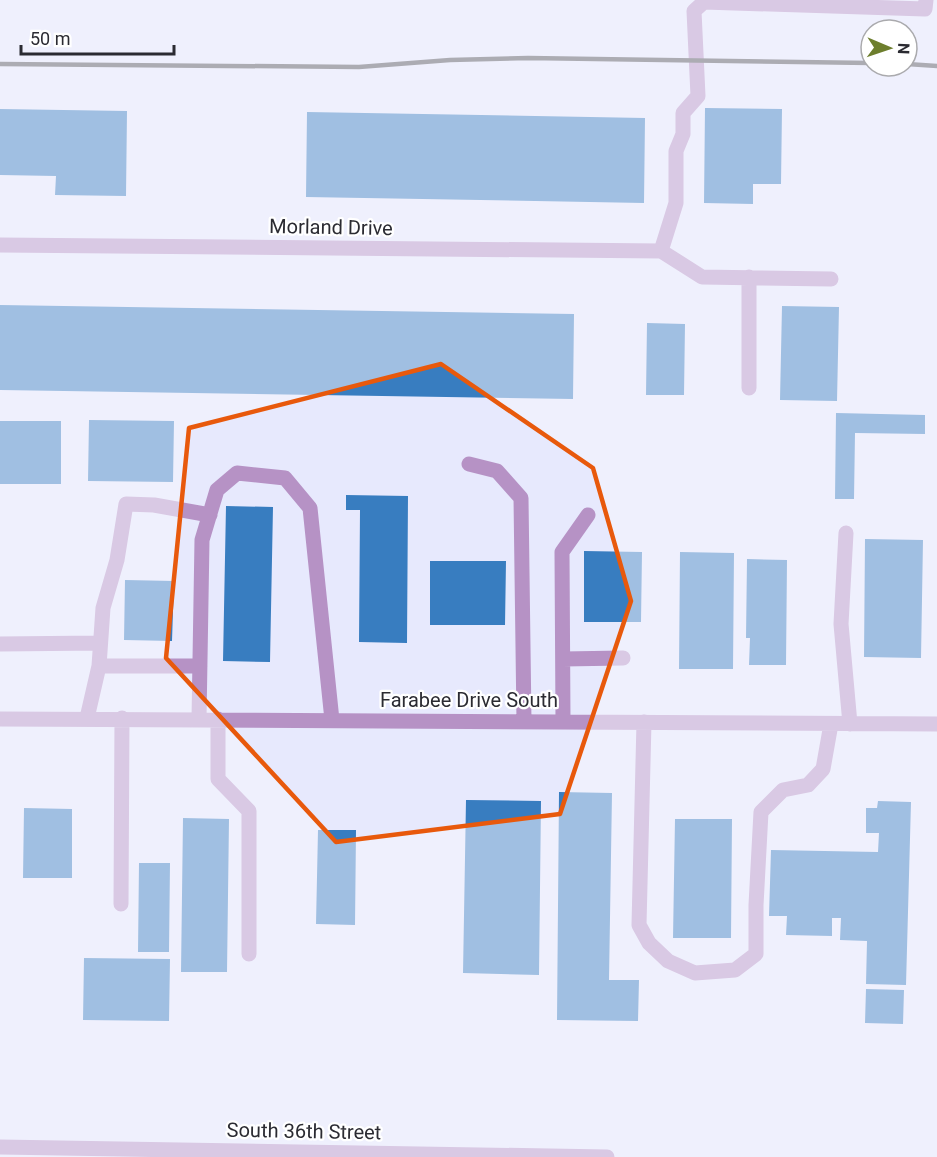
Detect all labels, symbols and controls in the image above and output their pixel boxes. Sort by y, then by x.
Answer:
scale bar [21,18,174,56]
north arrow [859,18,919,78]
text: 50 m [30,28,70,49]
text: N [894,43,913,54]
street label: Morland Drive [269,214,393,240]
street label: Farabee Drive South [380,688,558,712]
street label: South 36th Street [227,1118,381,1144]

